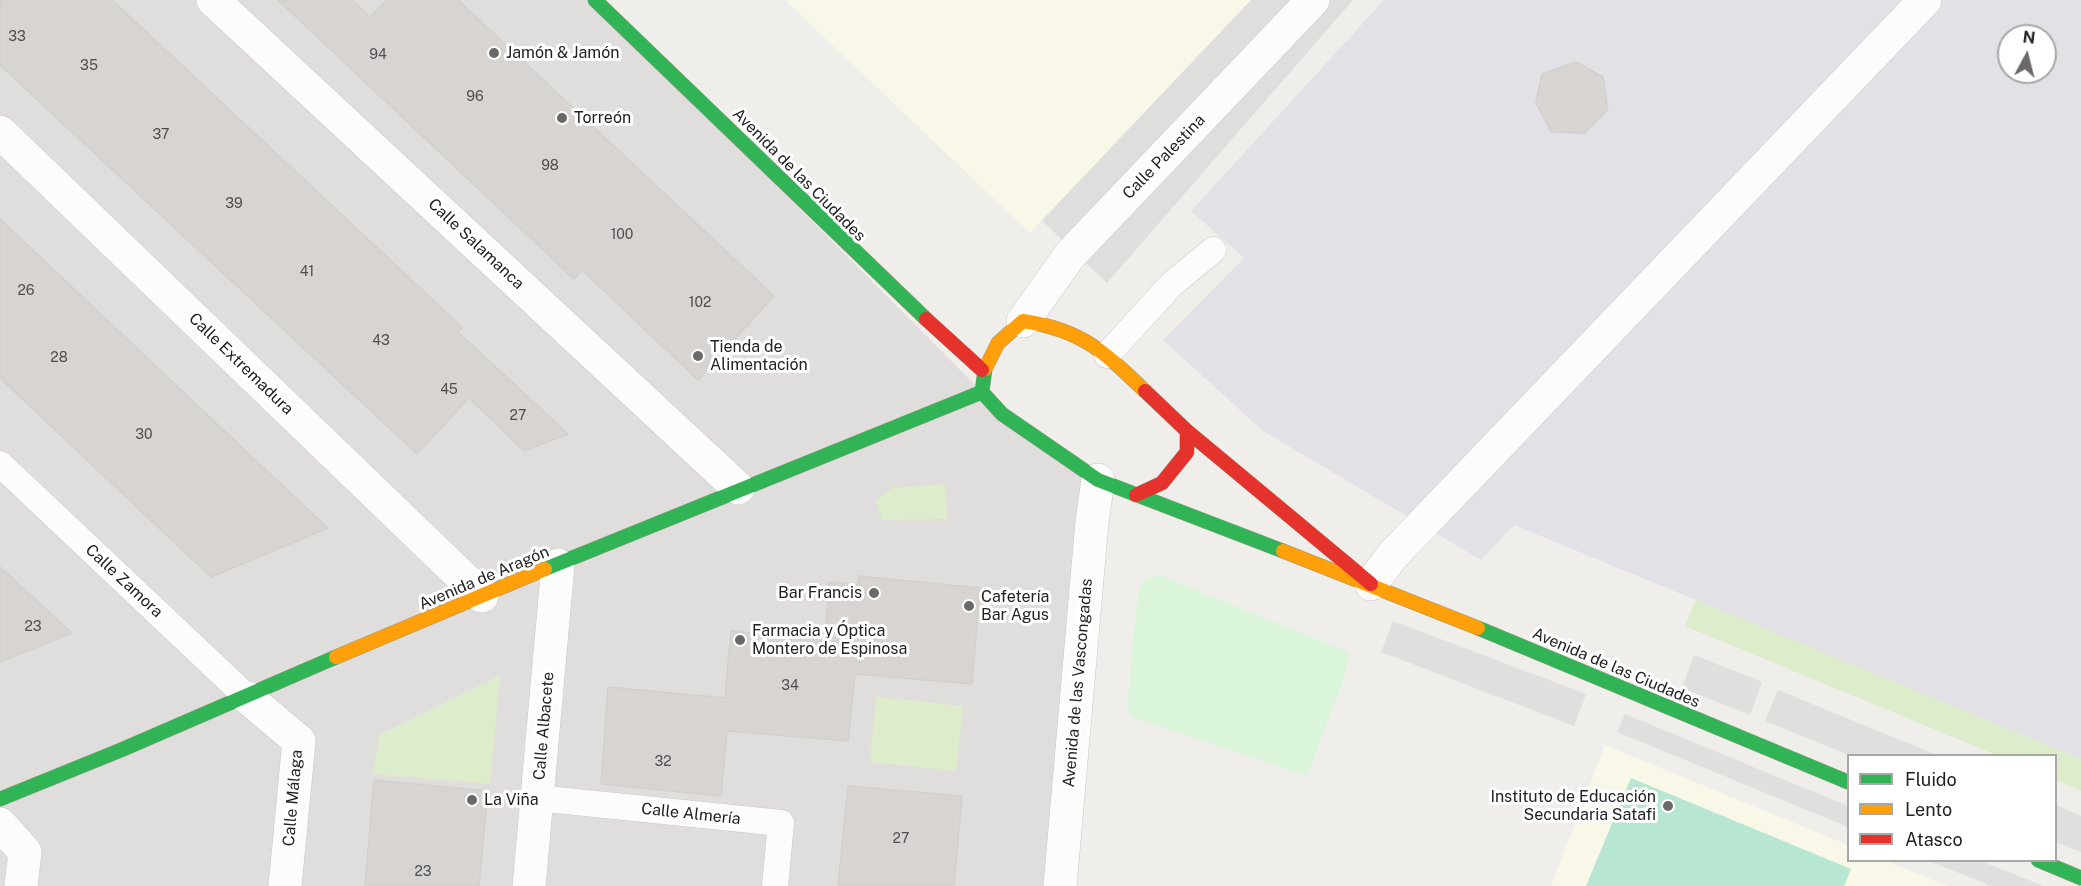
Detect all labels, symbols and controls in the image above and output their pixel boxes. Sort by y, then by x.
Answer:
north arrow [1997,24,2057,84]
text: N [2022,27,2036,48]
house number: 33 [8,29,26,45]
place label: Jamón & Jamón [506,43,619,63]
marker: Jamón & Jamón [487,46,501,60]
house number: 94 [369,47,387,63]
house number: 35 [80,58,98,74]
house number: 96 [466,89,484,105]
street label: Avenida de las Ciudades [729,105,869,245]
place label: Torreón [574,108,631,128]
marker: Torreón [555,111,569,125]
street label: Calle Palestina [1119,111,1209,203]
house number: 37 [153,127,169,143]
house number: 98 [541,158,559,174]
street label: Calle Salamanca [424,195,528,293]
house number: 39 [225,196,243,212]
house number: 100 [611,227,633,243]
house number: 41 [300,264,314,280]
house number: 26 [17,283,35,299]
house number: 102 [689,295,711,311]
street label: Calle Extremadura [185,309,297,419]
house number: 43 [372,333,390,349]
place label: Tienda de Alimentación [710,337,808,375]
marker: Tienda de Alimentación [691,349,705,363]
house number: 28 [50,350,68,366]
house number: 45 [440,382,458,398]
house number: 27 [510,408,526,424]
house number: 30 [135,427,153,443]
street label: Calle Zamora [81,540,167,622]
street label: Avenida de Aragón [416,542,552,614]
street label: Avenida de las Vascongadas [1059,578,1097,788]
place label: Bar Francis [778,583,862,603]
marker: Bar Francis [867,586,881,600]
place label: Cafetería Bar Agus [981,587,1049,625]
marker: Cafetería Bar Agus [962,599,976,613]
house number: 23 [24,619,42,635]
place label: Farmacia y Óptica Montero de Espinosa [752,621,907,659]
street label: Avenida de las Ciudades [1529,624,1703,712]
marker: Farmacia y Óptica Montero de Espinosa [733,633,747,647]
street label: Calle Albacete [530,671,558,781]
house number: 34 [781,678,799,694]
street label: Calle Málaga [279,749,307,847]
house number: 32 [654,754,672,770]
legend [1847,754,2057,862]
text: Fluido [1905,769,1957,790]
place label: Instituto de Educación Secundaria Satafi [1490,787,1656,825]
place label: La Viña [484,790,539,810]
marker: La Viña [465,793,479,807]
street label: Calle Almería [640,799,742,829]
marker: Instituto de Educación Secundaria Satafi [1661,799,1675,813]
text: Lento [1905,799,1952,820]
text: Atasco [1905,829,1963,850]
house number: 27 [893,831,909,847]
house number: 23 [414,864,432,880]

